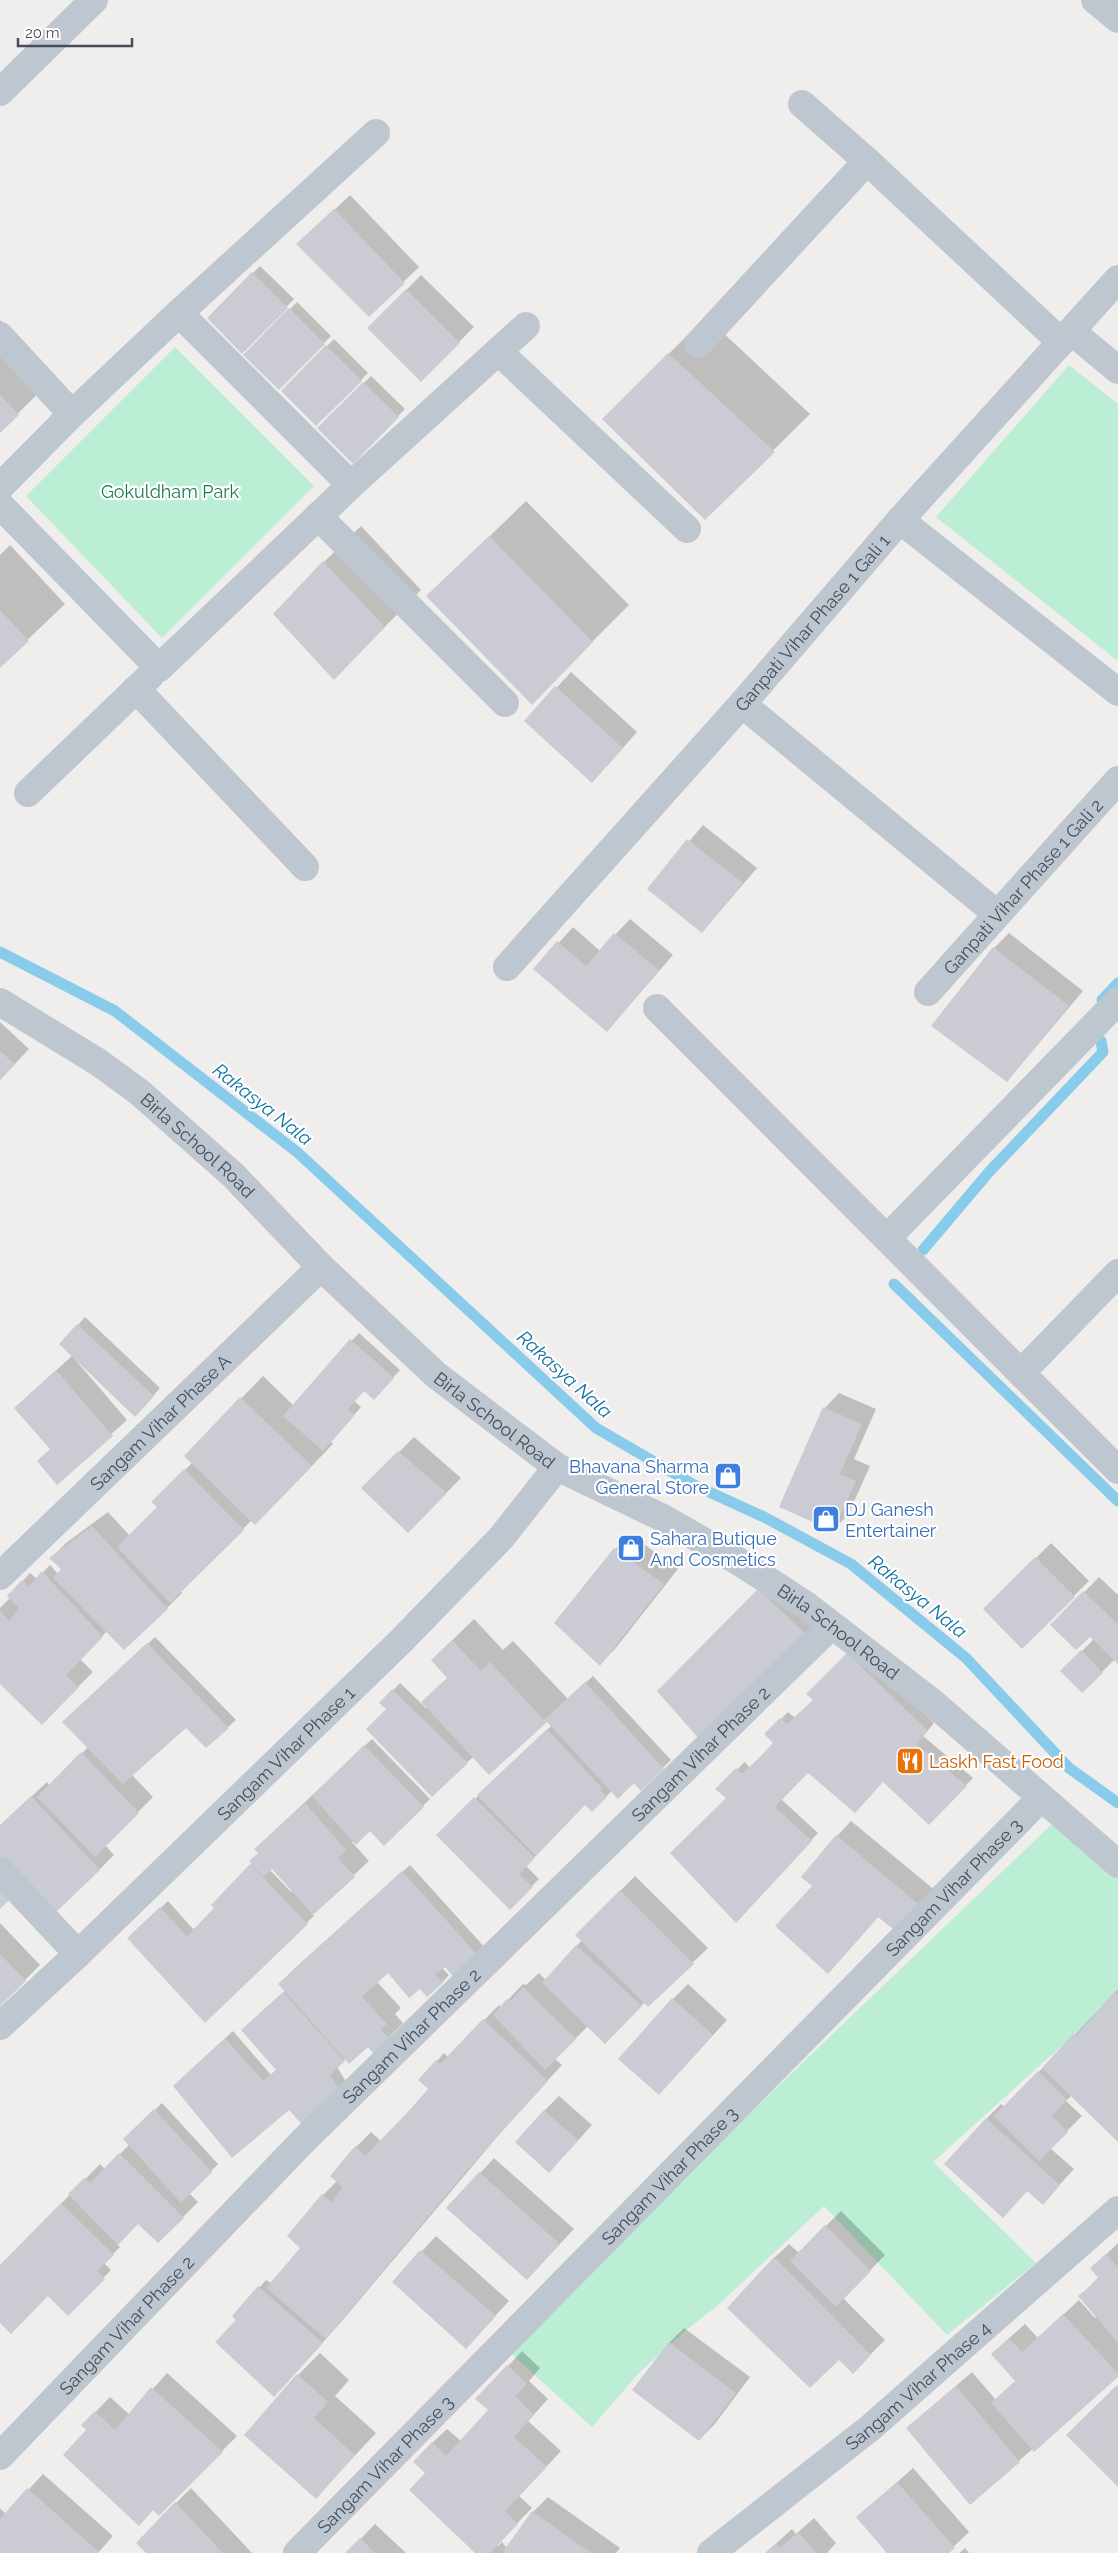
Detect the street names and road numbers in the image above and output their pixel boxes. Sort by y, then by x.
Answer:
street label: Ganpati Vihar Phase 1 Gali 1 [730,530,894,715]
street label: Ganpati Vihar Phase 1 Gali 2 [939,794,1107,978]
street label: Birla School Road [137,1088,259,1202]
street label: Sangam Vihar Phase A [85,1350,234,1494]
street label: Birla School Road [430,1367,559,1472]
street label: Birla School Road [774,1579,904,1683]
street label: Sangam Vihar Phase 1 [212,1682,359,1824]
street label: Sangam Vihar Phase 2 [627,1682,774,1825]
street label: Sangam Vihar Phase 3 [881,1814,1026,1960]
street label: Sangam Vihar Phase 2 [338,1964,484,2108]
street label: Sangam Vihar Phase 3 [597,2102,741,2249]
street label: Sangam Vihar Phase 2 [55,2251,198,2399]
street label: Sangam Vihar Phase 4 [841,2317,994,2454]
street label: Sangam Vihar Phase 3 [312,2391,457,2537]

